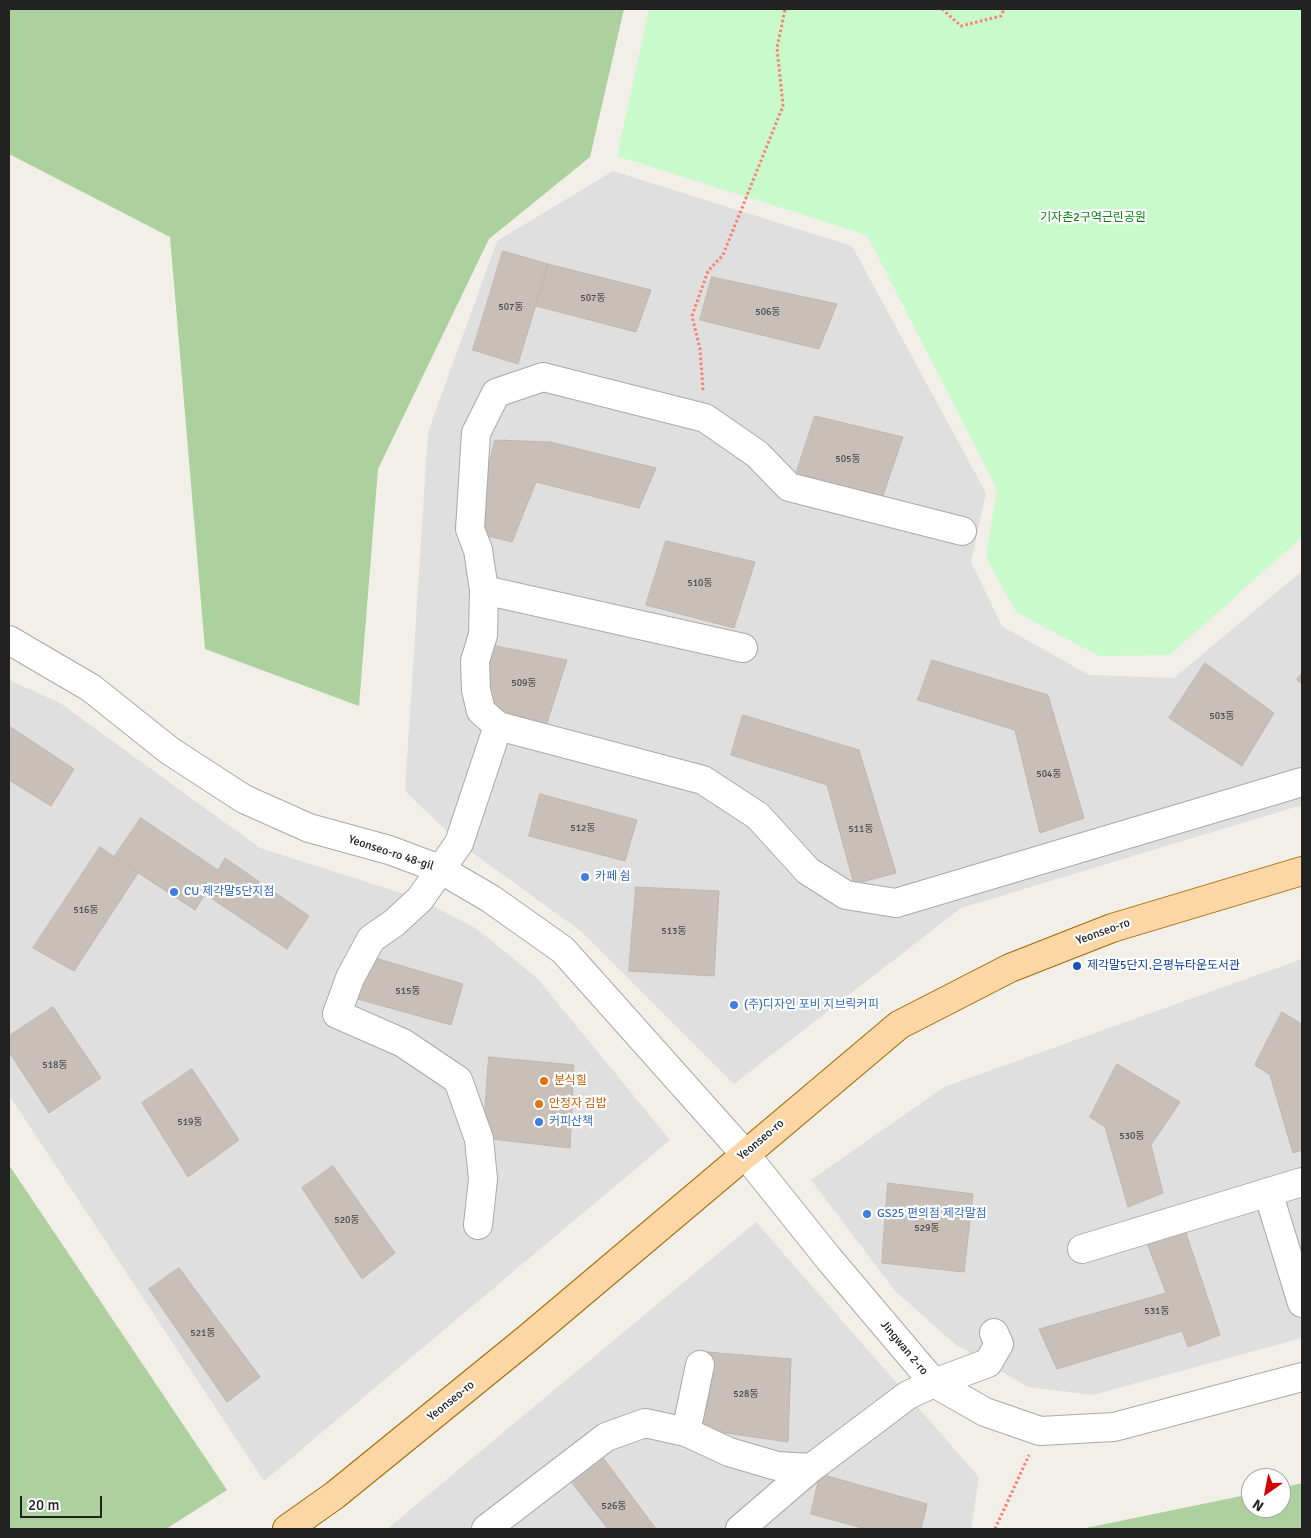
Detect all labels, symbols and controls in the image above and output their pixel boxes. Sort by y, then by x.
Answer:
park label: 기자촌2구역근린공원 [1040,211,1146,225]
house number: 507동 [580,292,606,304]
house number: 507동 [498,301,524,313]
house number: 506동 [755,306,781,318]
house number: 505동 [835,453,861,465]
house number: 510동 [687,577,713,589]
house number: 509동 [511,677,537,689]
house number: 503동 [1209,710,1235,722]
house number: 504동 [1036,768,1062,780]
house number: 512동 [570,822,596,834]
house number: 511동 [848,823,874,835]
street label: Yeonseo-ro 48-gil [346,832,436,874]
place label: 카페 쉼 [595,870,631,884]
marker: 카페 쉼 [579,871,591,883]
place label: CU 제각말5단지점 [184,885,275,899]
marker: CU 제각말5단지점 [168,886,180,898]
house number: 516동 [73,904,99,916]
street label: Yeonseo-ro [1074,916,1132,948]
house number: 513동 [661,925,687,937]
place label: 제각말5단지.은평뉴타운도서관 [1087,959,1240,973]
marker: 제각말5단지.은평뉴타운도서관 [1071,960,1083,972]
house number: 515동 [395,985,421,997]
place label: (주)디자인 포비 지브릭커피 [744,998,879,1012]
marker: (주)디자인 포비 지브릭커피 [728,999,740,1011]
house number: 518동 [42,1059,68,1071]
place label: 분식힐 [554,1074,587,1088]
marker: 분식힐 [538,1075,550,1087]
place label: 안정자 김밥 [549,1097,607,1111]
marker: 안정자 김밥 [533,1098,545,1110]
place label: 커피산책 [549,1115,593,1129]
house number: 519동 [177,1116,203,1128]
marker: 커피산책 [533,1116,545,1128]
street label: Yeonseo-ro [735,1116,787,1164]
house number: 530동 [1119,1130,1145,1142]
place label: GS25 편의점 제각말점 [877,1207,987,1221]
marker: GS25 편의점 제각말점 [861,1208,873,1220]
house number: 520동 [334,1214,360,1226]
house number: 529동 [914,1222,940,1234]
house number: 531동 [1144,1305,1170,1317]
street label: Jingwan 2-ro [877,1318,931,1378]
house number: 521동 [190,1327,216,1339]
street label: Yeonseo-ro [425,1378,477,1424]
house number: 528동 [733,1388,759,1400]
north arrow [1241,1468,1291,1518]
scale bar [22,1486,105,1518]
text: N [1249,1495,1267,1515]
text: 20 m [28,1496,59,1514]
house number: 526동 [601,1500,627,1512]

